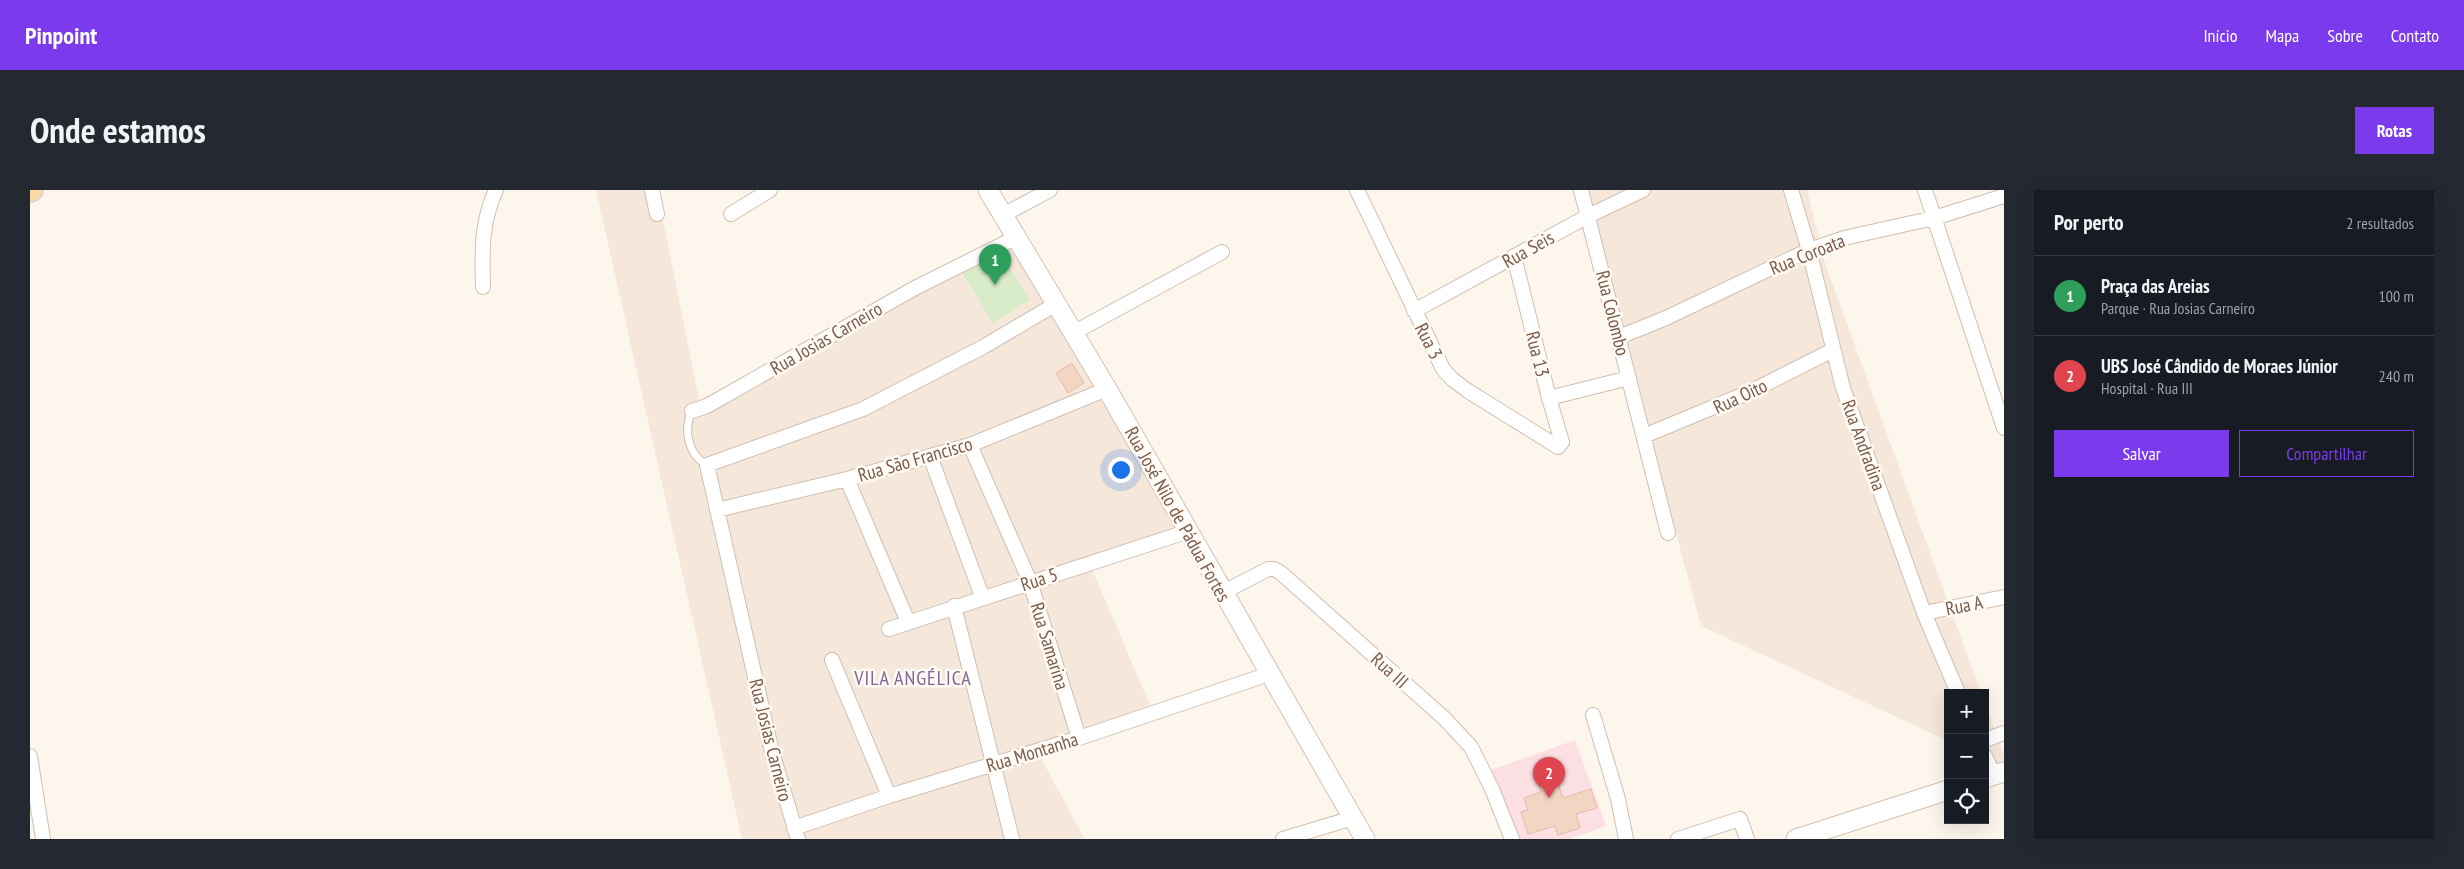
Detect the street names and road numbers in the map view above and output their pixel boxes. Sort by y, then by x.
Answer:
street label: Rua Seis [1498,225,1558,273]
street label: Rua Coroata [1766,228,1848,280]
street label: Rua Colombo [1591,268,1635,358]
street label: Rua Josias Carneiro [766,296,886,380]
street label: Rua 3 [1410,319,1448,363]
street label: Rua 13 [1521,329,1555,379]
street label: Rua Oito [1709,373,1771,419]
street label: Rua Andradina [1836,396,1892,494]
street label: Rua José Nilo de Pádua Fortes [1120,422,1236,606]
street label: Rua São Francisco [855,431,975,487]
street label: Rua 5 [1017,562,1061,596]
street label: Rua A [1943,590,1985,620]
street label: Rua Samarina [1025,599,1075,693]
street label: Rua III [1366,647,1414,693]
street label: Rua Josias Carneiro [744,676,798,804]
street label: Rua Montanha [983,727,1081,777]

